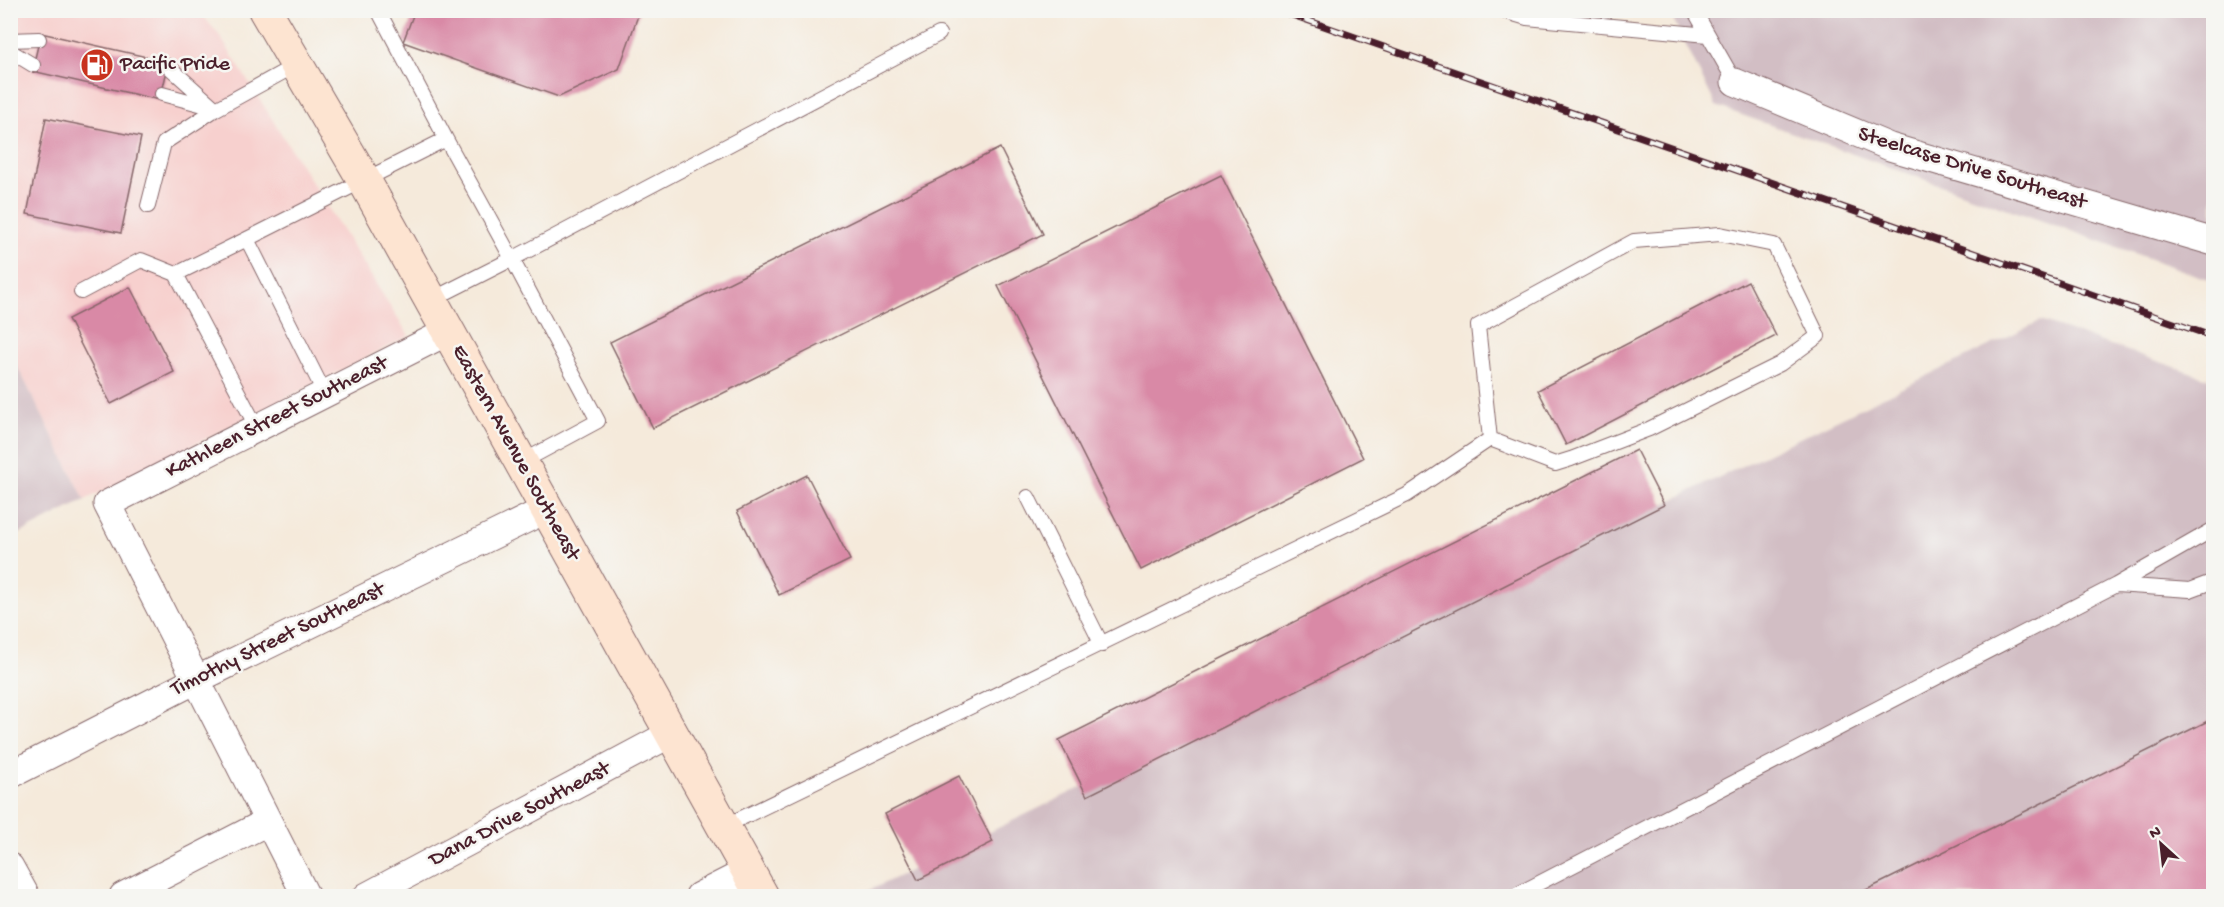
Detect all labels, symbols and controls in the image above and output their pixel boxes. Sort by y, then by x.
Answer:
fuel station icon: Pacific Pride [79,47,115,83]
place label: Pacific Pride [119,52,230,78]
street label: Steelcase Drive Southeast [1855,122,2091,217]
street label: Eastern Avenue Southeast [445,341,586,567]
street label: Kathleen Street Southeast [162,350,394,485]
street label: Timothy Street Southeast [165,576,391,704]
street label: Dana Drive Southeast [423,755,617,875]
north arrow [2131,814,2191,874]
text: N [2147,823,2165,845]

